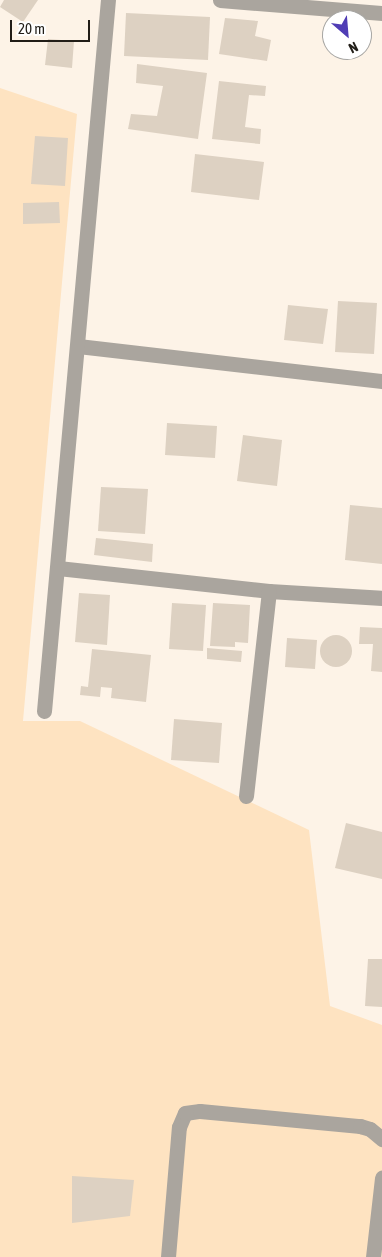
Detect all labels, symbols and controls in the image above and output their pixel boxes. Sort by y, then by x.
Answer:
scale bar [12,10,92,42]
north arrow [322,10,372,60]
text: 20 m [18,20,45,37]
text: N [346,38,361,56]

